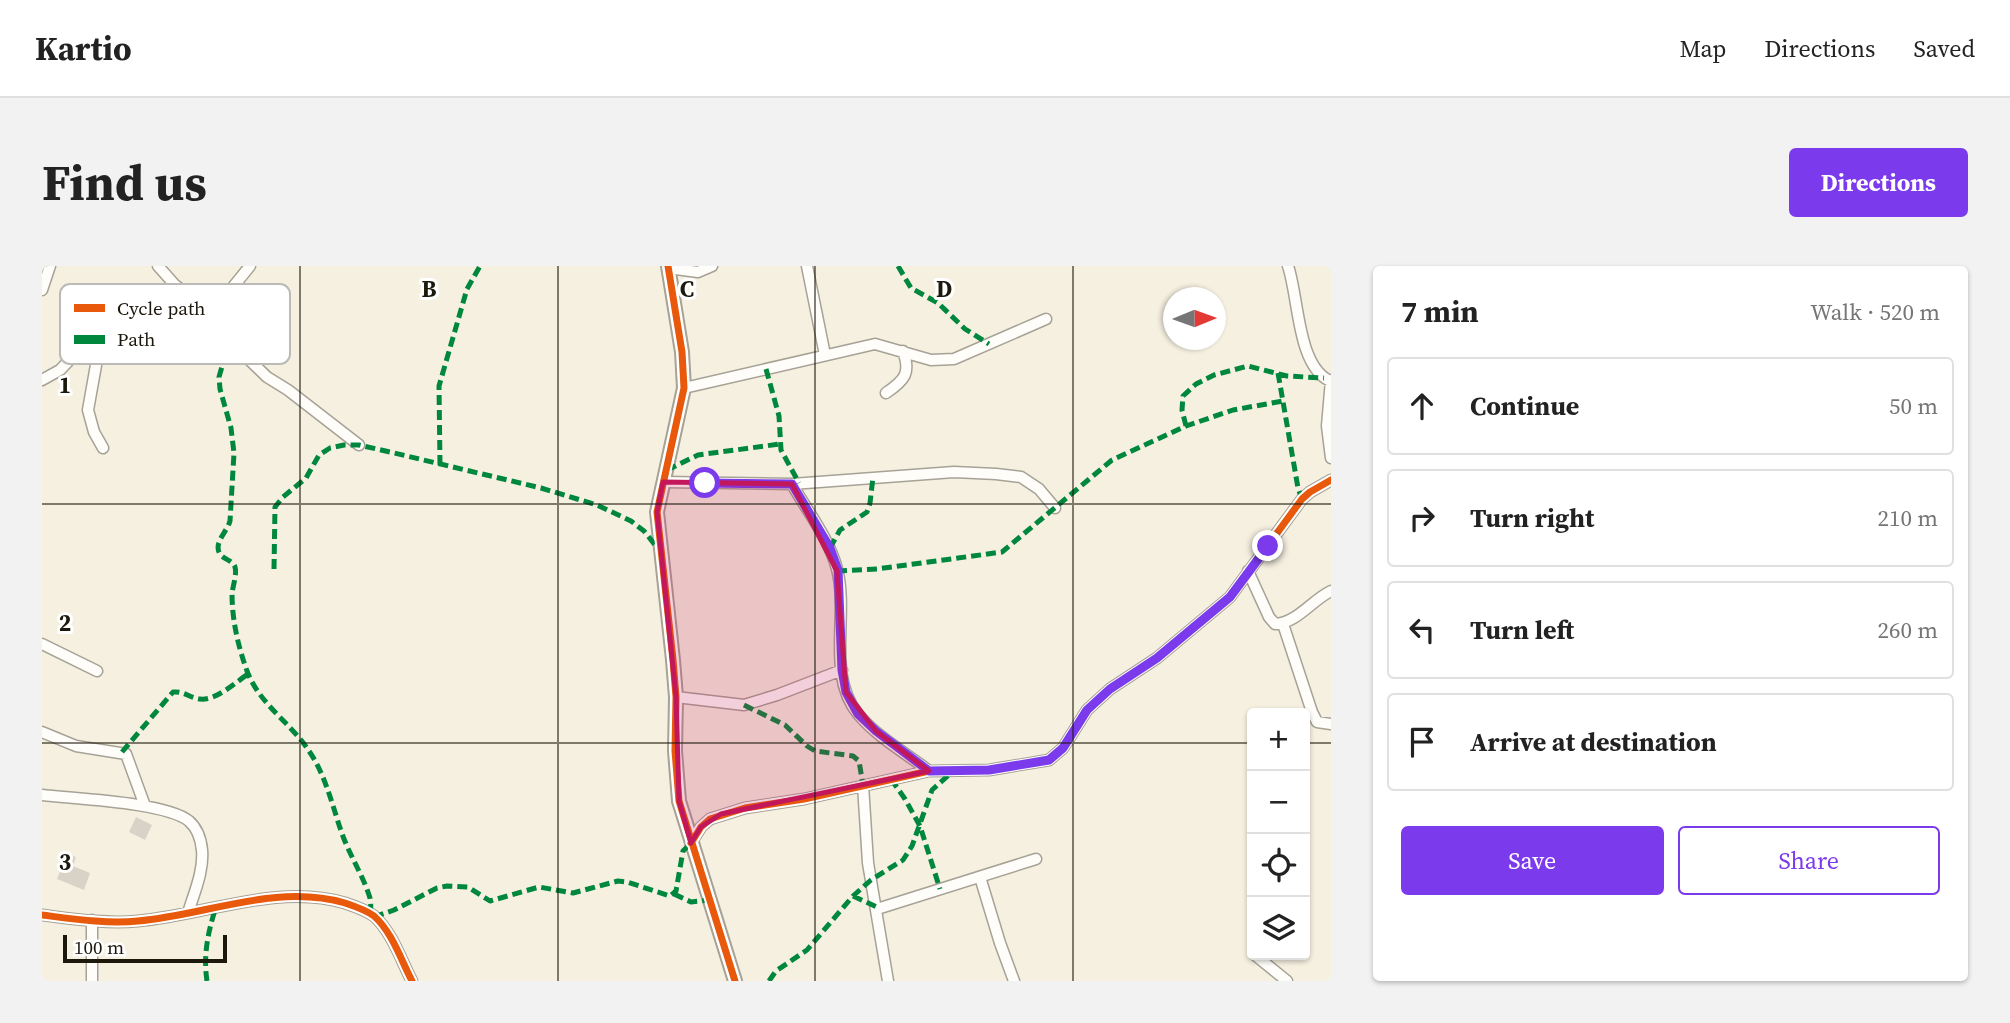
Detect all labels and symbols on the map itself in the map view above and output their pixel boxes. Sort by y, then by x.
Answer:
text: B [422,273,437,305]
text: C [680,273,694,305]
text: D [936,273,952,305]
legend [60,284,290,364]
north arrow [1163,287,1226,350]
text: Cycle path [117,295,206,321]
text: Path [117,326,155,352]
text: 1 [59,369,71,401]
route start [689,467,720,498]
route end [1252,530,1283,561]
text: 2 [59,607,71,639]
text: 3 [59,846,71,878]
scale bar [63,932,228,964]

